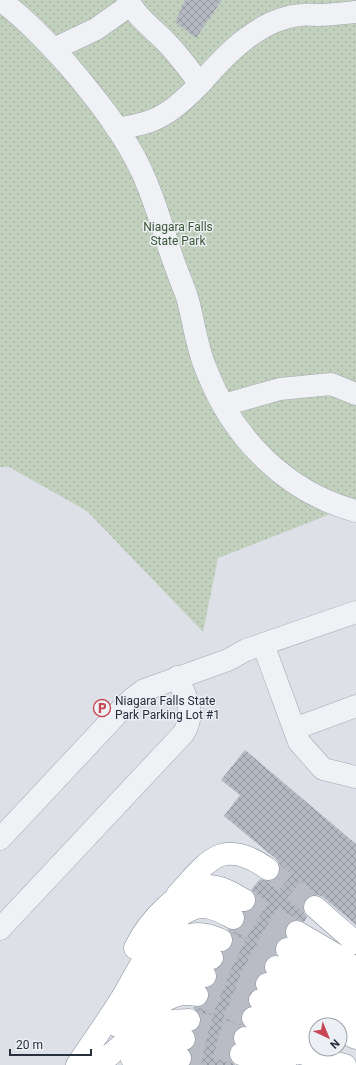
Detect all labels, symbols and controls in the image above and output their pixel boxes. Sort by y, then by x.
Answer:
park label: Niagara Falls State Park [143,220,213,248]
place label: Niagara Falls State Park Parking Lot #1 [115,694,220,722]
parking icon: Niagara Falls State Park Parking Lot #1 [92,698,112,718]
north arrow [308,1017,348,1057]
scale bar [10,1031,91,1057]
text: N [327,1036,342,1051]
text: 20 m [16,1038,43,1052]

